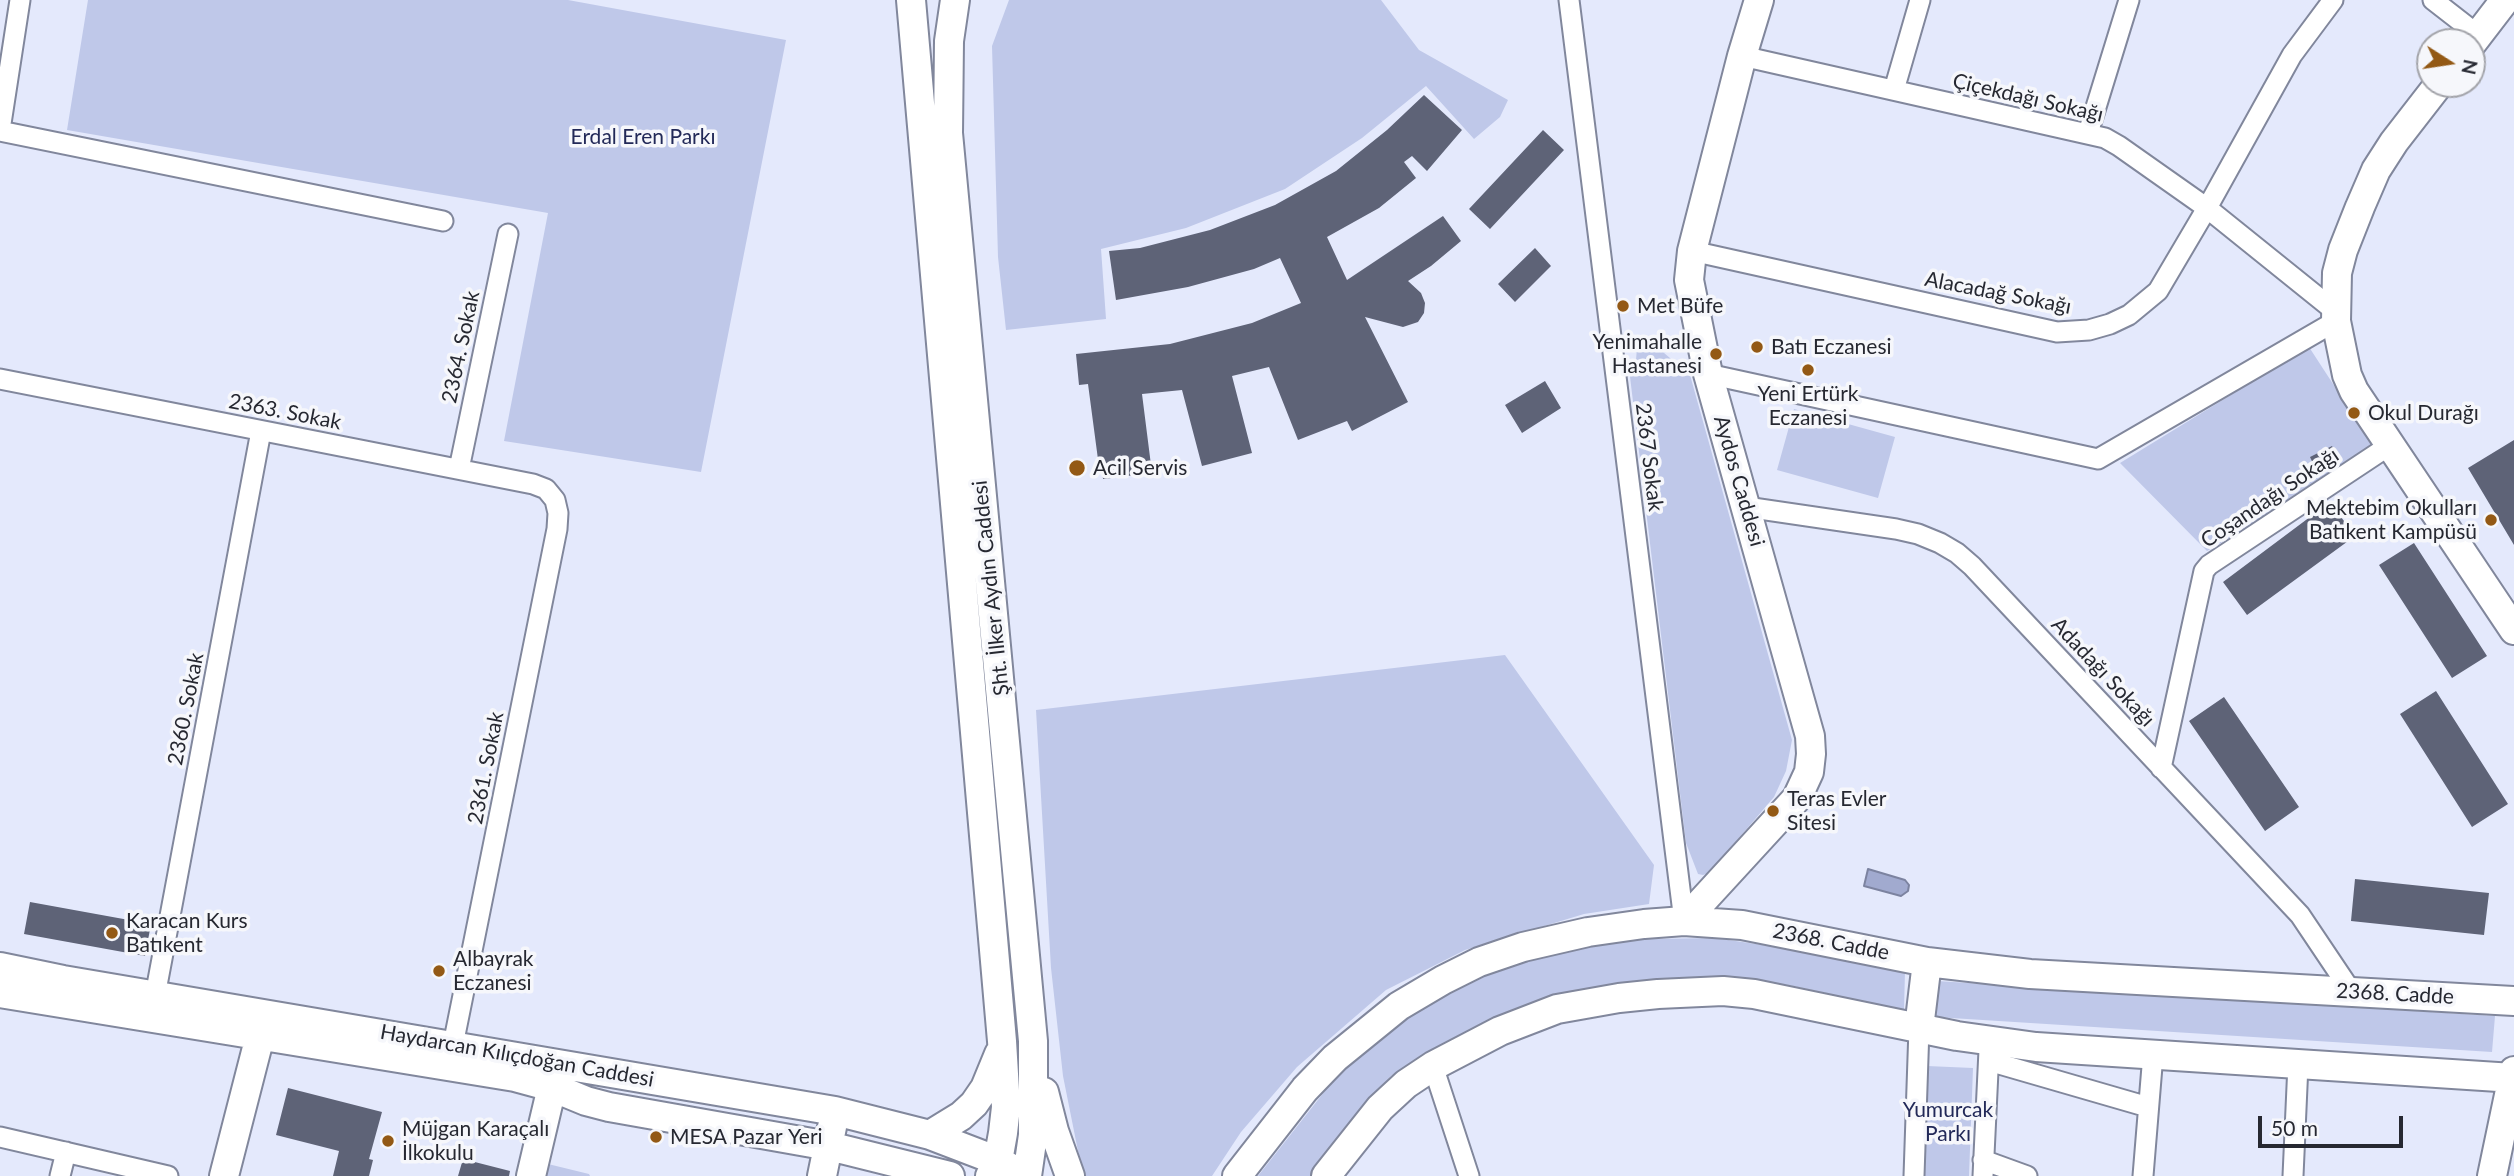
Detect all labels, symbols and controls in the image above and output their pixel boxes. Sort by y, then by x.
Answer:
north arrow [2416,28,2486,98]
text: N [2457,57,2483,77]
street label: Çiçekdağı Sokağı [1950,68,2106,128]
park label: Erdal Eren Parkı [571,124,715,150]
street label: Alacadağ Sokağı [1923,266,2073,320]
street label: 2364. Sokak [437,289,485,405]
place label: Met Büfe [1637,293,1723,319]
marker: Met Büfe [1615,298,1631,314]
place label: Yenimahalle Hastanesi [1592,329,1702,379]
place label: Batı Eczanesi [1771,334,1892,360]
marker: Batı Eczanesi [1749,339,1765,355]
marker: Yenimahalle Hastanesi [1708,346,1724,362]
marker: Yeni Ertürk Eczanesi [1800,362,1816,378]
place label: Yeni Ertürk Eczanesi [1757,381,1859,431]
street label: 2363. Sokak [227,389,343,435]
place label: Okul Durağı [2368,400,2479,426]
street label: 2367 Sokak [1630,401,1668,513]
marker: Okul Durağı [2346,405,2362,421]
street label: Aydos Caddesi [1708,413,1770,549]
street label: Coşandağı Sokağı [2196,443,2344,553]
place label: Acil Servis [1093,455,1187,481]
marker: Acil Servis [1067,458,1087,478]
street label: Şht. İlker Aydın Caddesi [967,479,1015,697]
place label: Mektebim Okulları Batıkent Kampüsü [2306,495,2477,545]
marker: Mektebim Okulları Batıkent Kampüsü [2483,512,2499,528]
street label: Adadağı Sokağı [2046,612,2160,732]
street label: 2360. Sokak [163,651,209,767]
street label: 2361. Sokak [463,710,509,826]
place label: Teras Evler Sitesi [1787,786,1886,836]
marker: Teras Evler Sitesi [1765,803,1781,819]
place label: Karacan Kurs Batıkent [126,908,248,958]
street label: 2368. Cadde [1771,918,1891,966]
marker: Karacan Kurs Batıkent [104,925,120,941]
place label: Albayrak Eczanesi [453,946,533,996]
marker: Albayrak Eczanesi [431,963,447,979]
street label: 2368. Cadde [2335,978,2455,1010]
street label: Haydarcan Kılıçdoğan Caddesi [378,1019,656,1093]
park label: Yumurcak Parkı [1903,1097,1993,1147]
scale bar [2262,1102,2407,1146]
text: 50 m [2271,1115,2318,1140]
place label: Müjgan Karaçalı İlkokulu [402,1116,549,1166]
place label: MESA Pazar Yeri [670,1124,823,1150]
marker: MESA Pazar Yeri [648,1129,664,1145]
marker: Müjgan Karaçalı İlkokulu [380,1133,396,1149]

